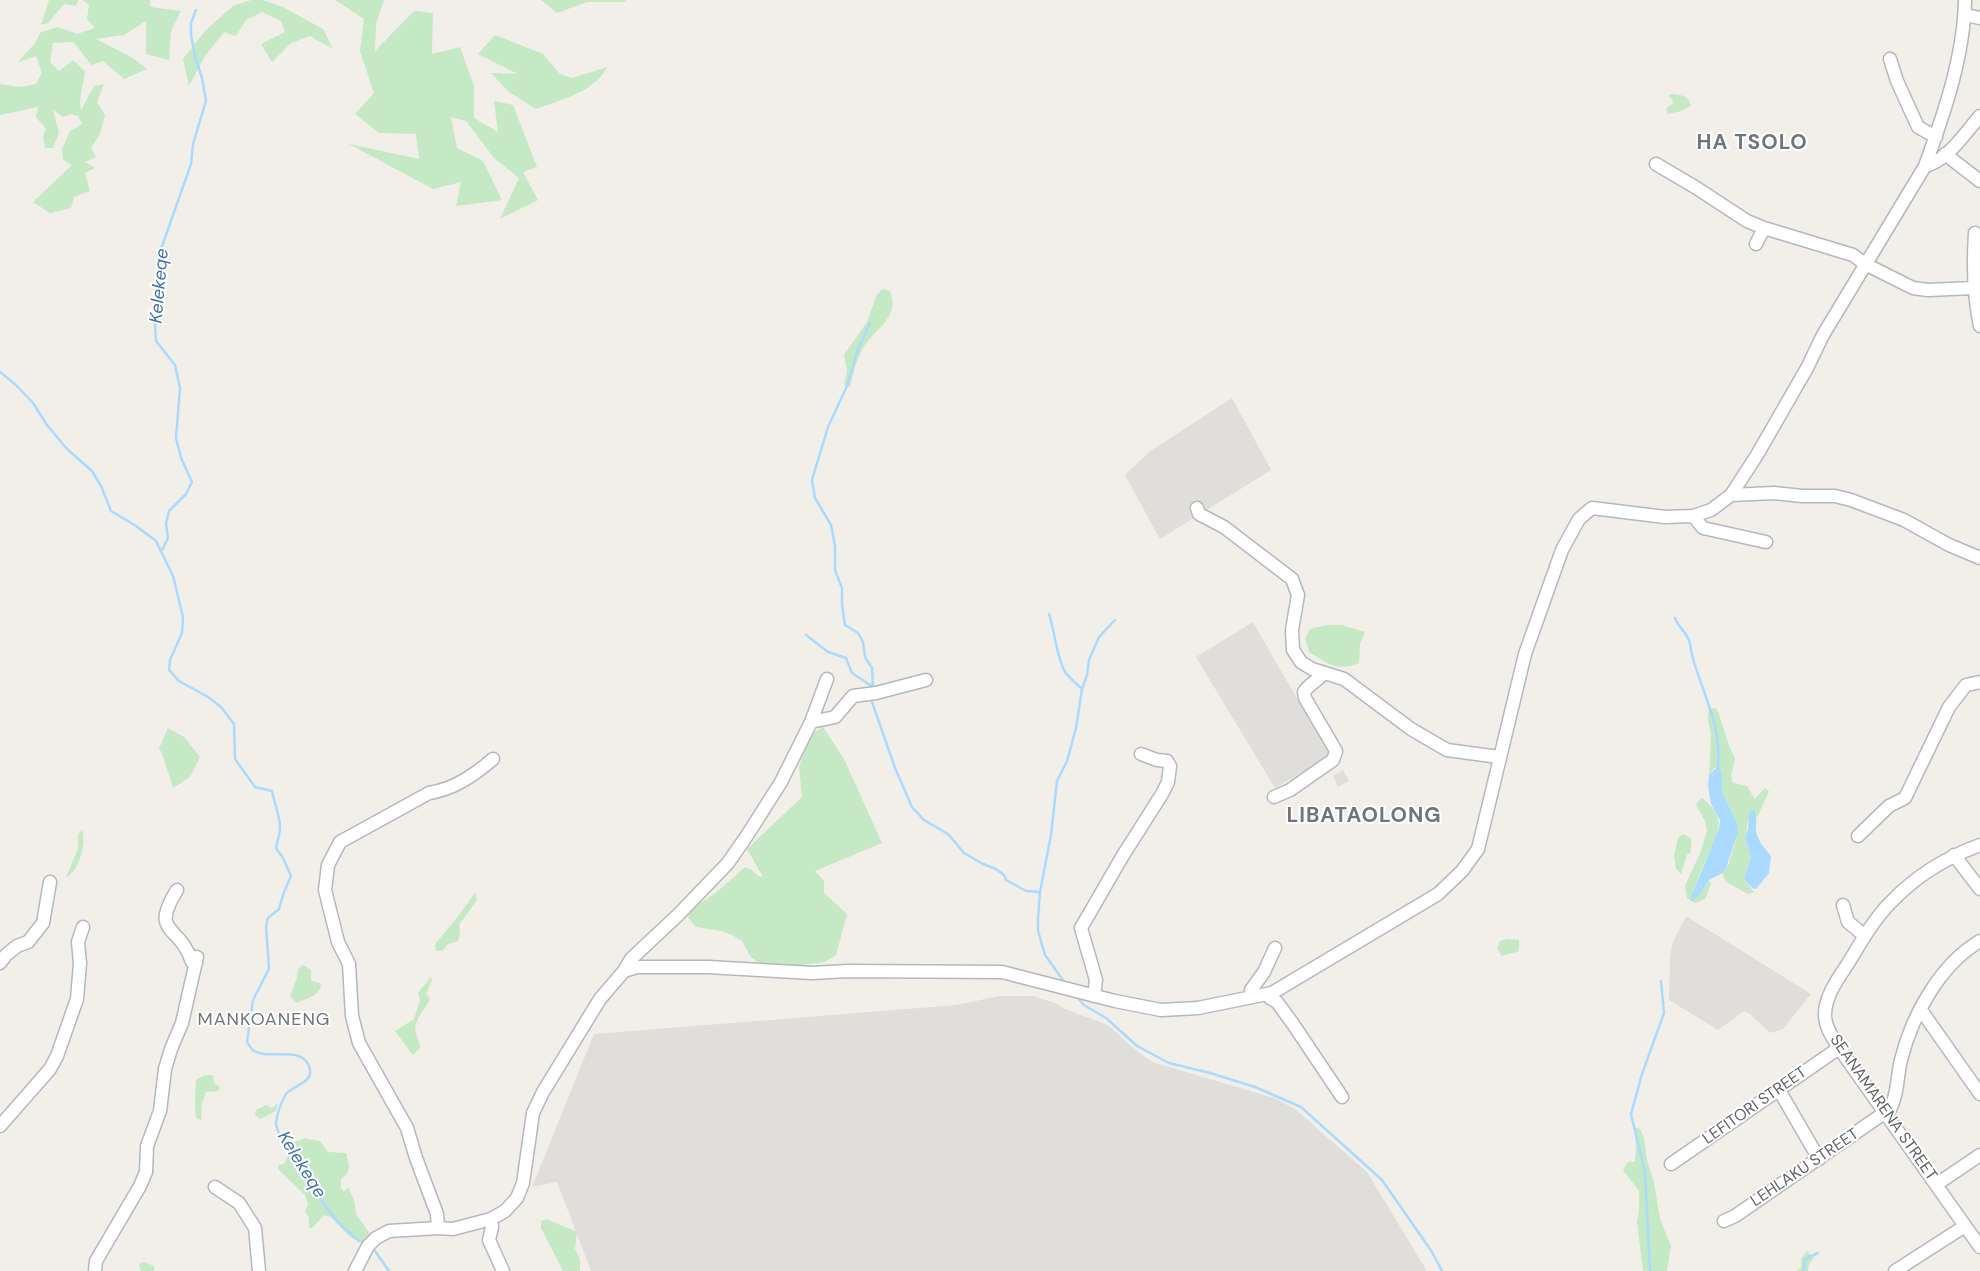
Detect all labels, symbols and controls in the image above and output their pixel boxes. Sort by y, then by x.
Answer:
district label: HA TSOLO [1695,130,1809,156]
water label: Kelekeqe [146,248,174,324]
district label: LIBATAOLONG [1285,803,1443,829]
district label: MANKOANENG [196,1009,332,1031]
street label: SEANAMARENA STREET [1825,1031,1941,1185]
street label: LEFITORI STREET [1699,1063,1811,1149]
street label: LEHLAKU STREET [1747,1125,1863,1211]
water label: Kelekeqe [272,1128,330,1202]

